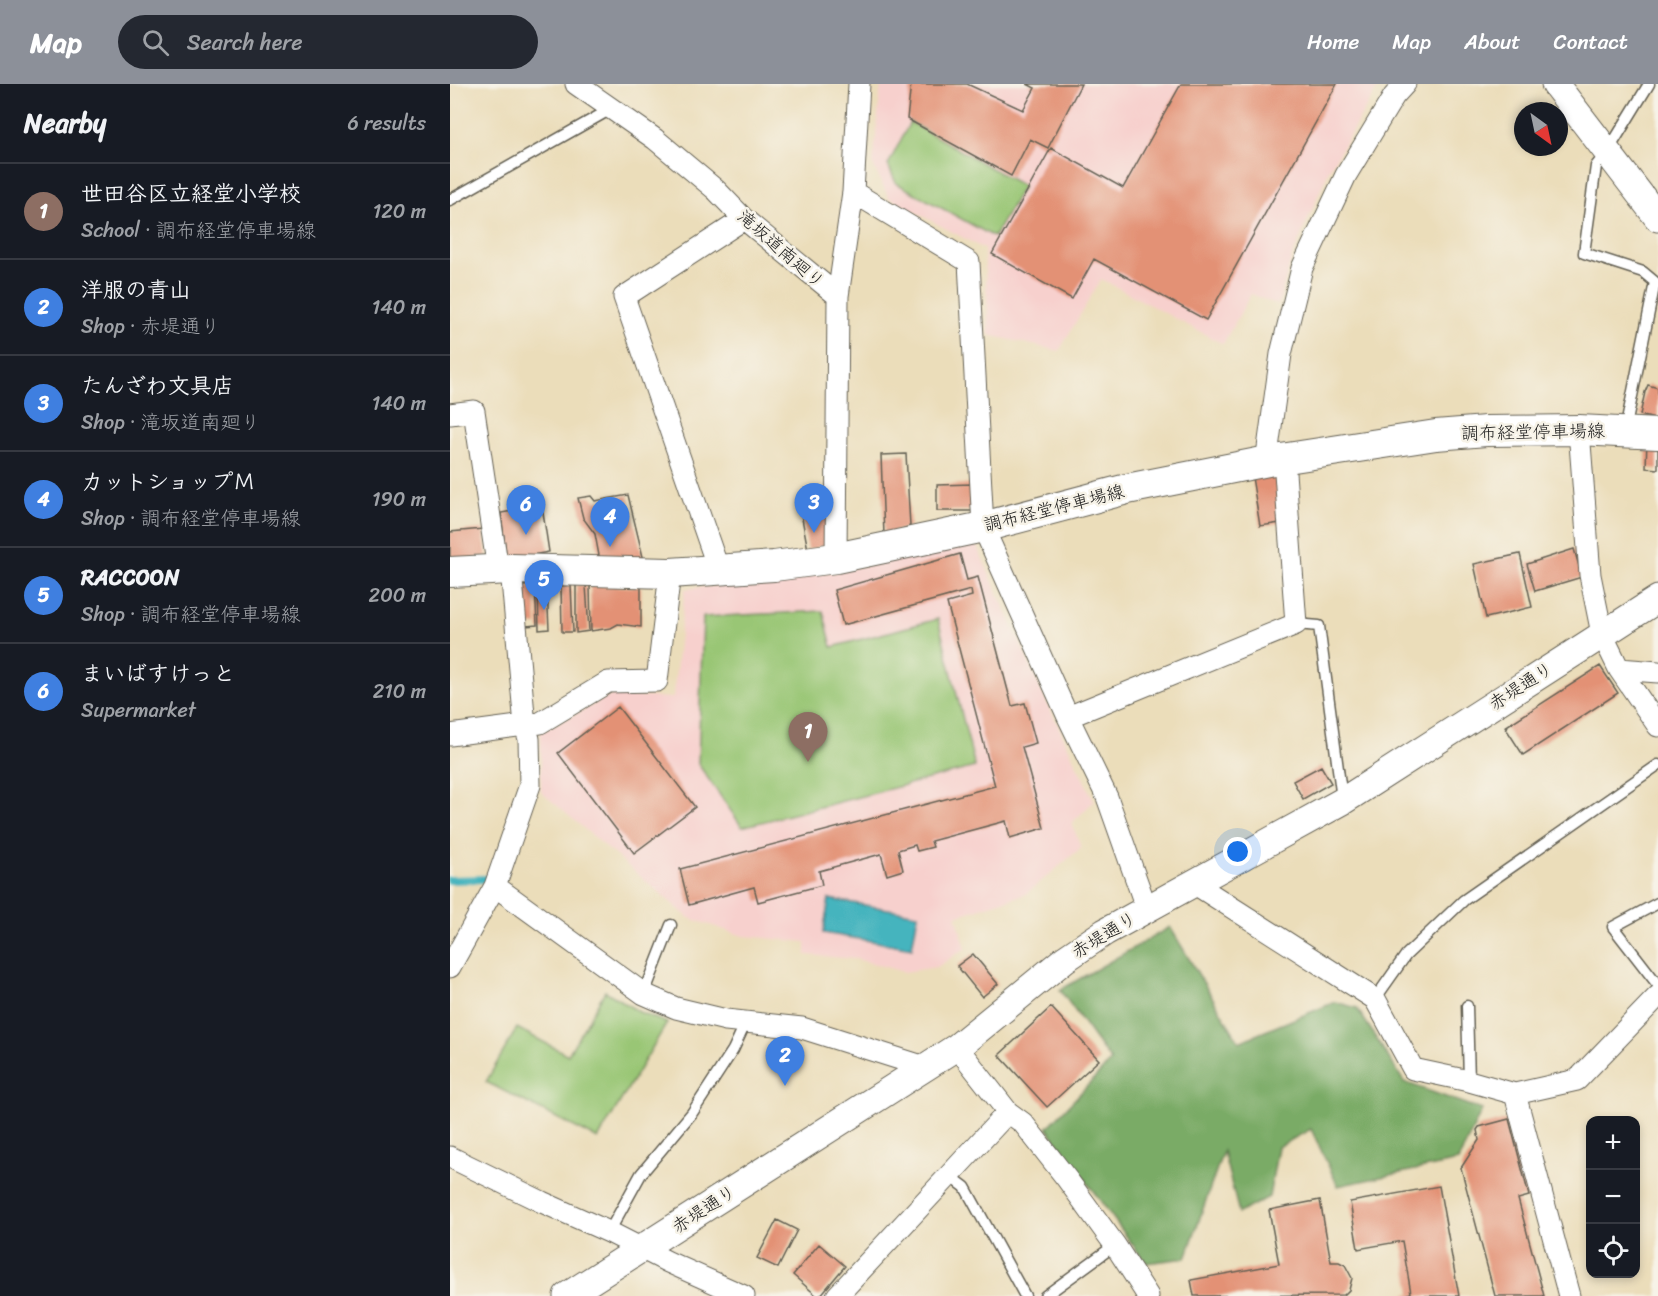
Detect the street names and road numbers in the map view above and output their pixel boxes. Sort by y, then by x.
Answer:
street label: 滝坂道南廻り [730,201,832,297]
street label: 調布経堂停車場線 [1461,415,1605,449]
street label: 調布経堂停車場線 [980,475,1128,541]
street label: 赤堤通り [1482,653,1560,719]
street label: 赤堤通り [1065,903,1143,967]
street label: 赤堤通り [665,1176,743,1242]

